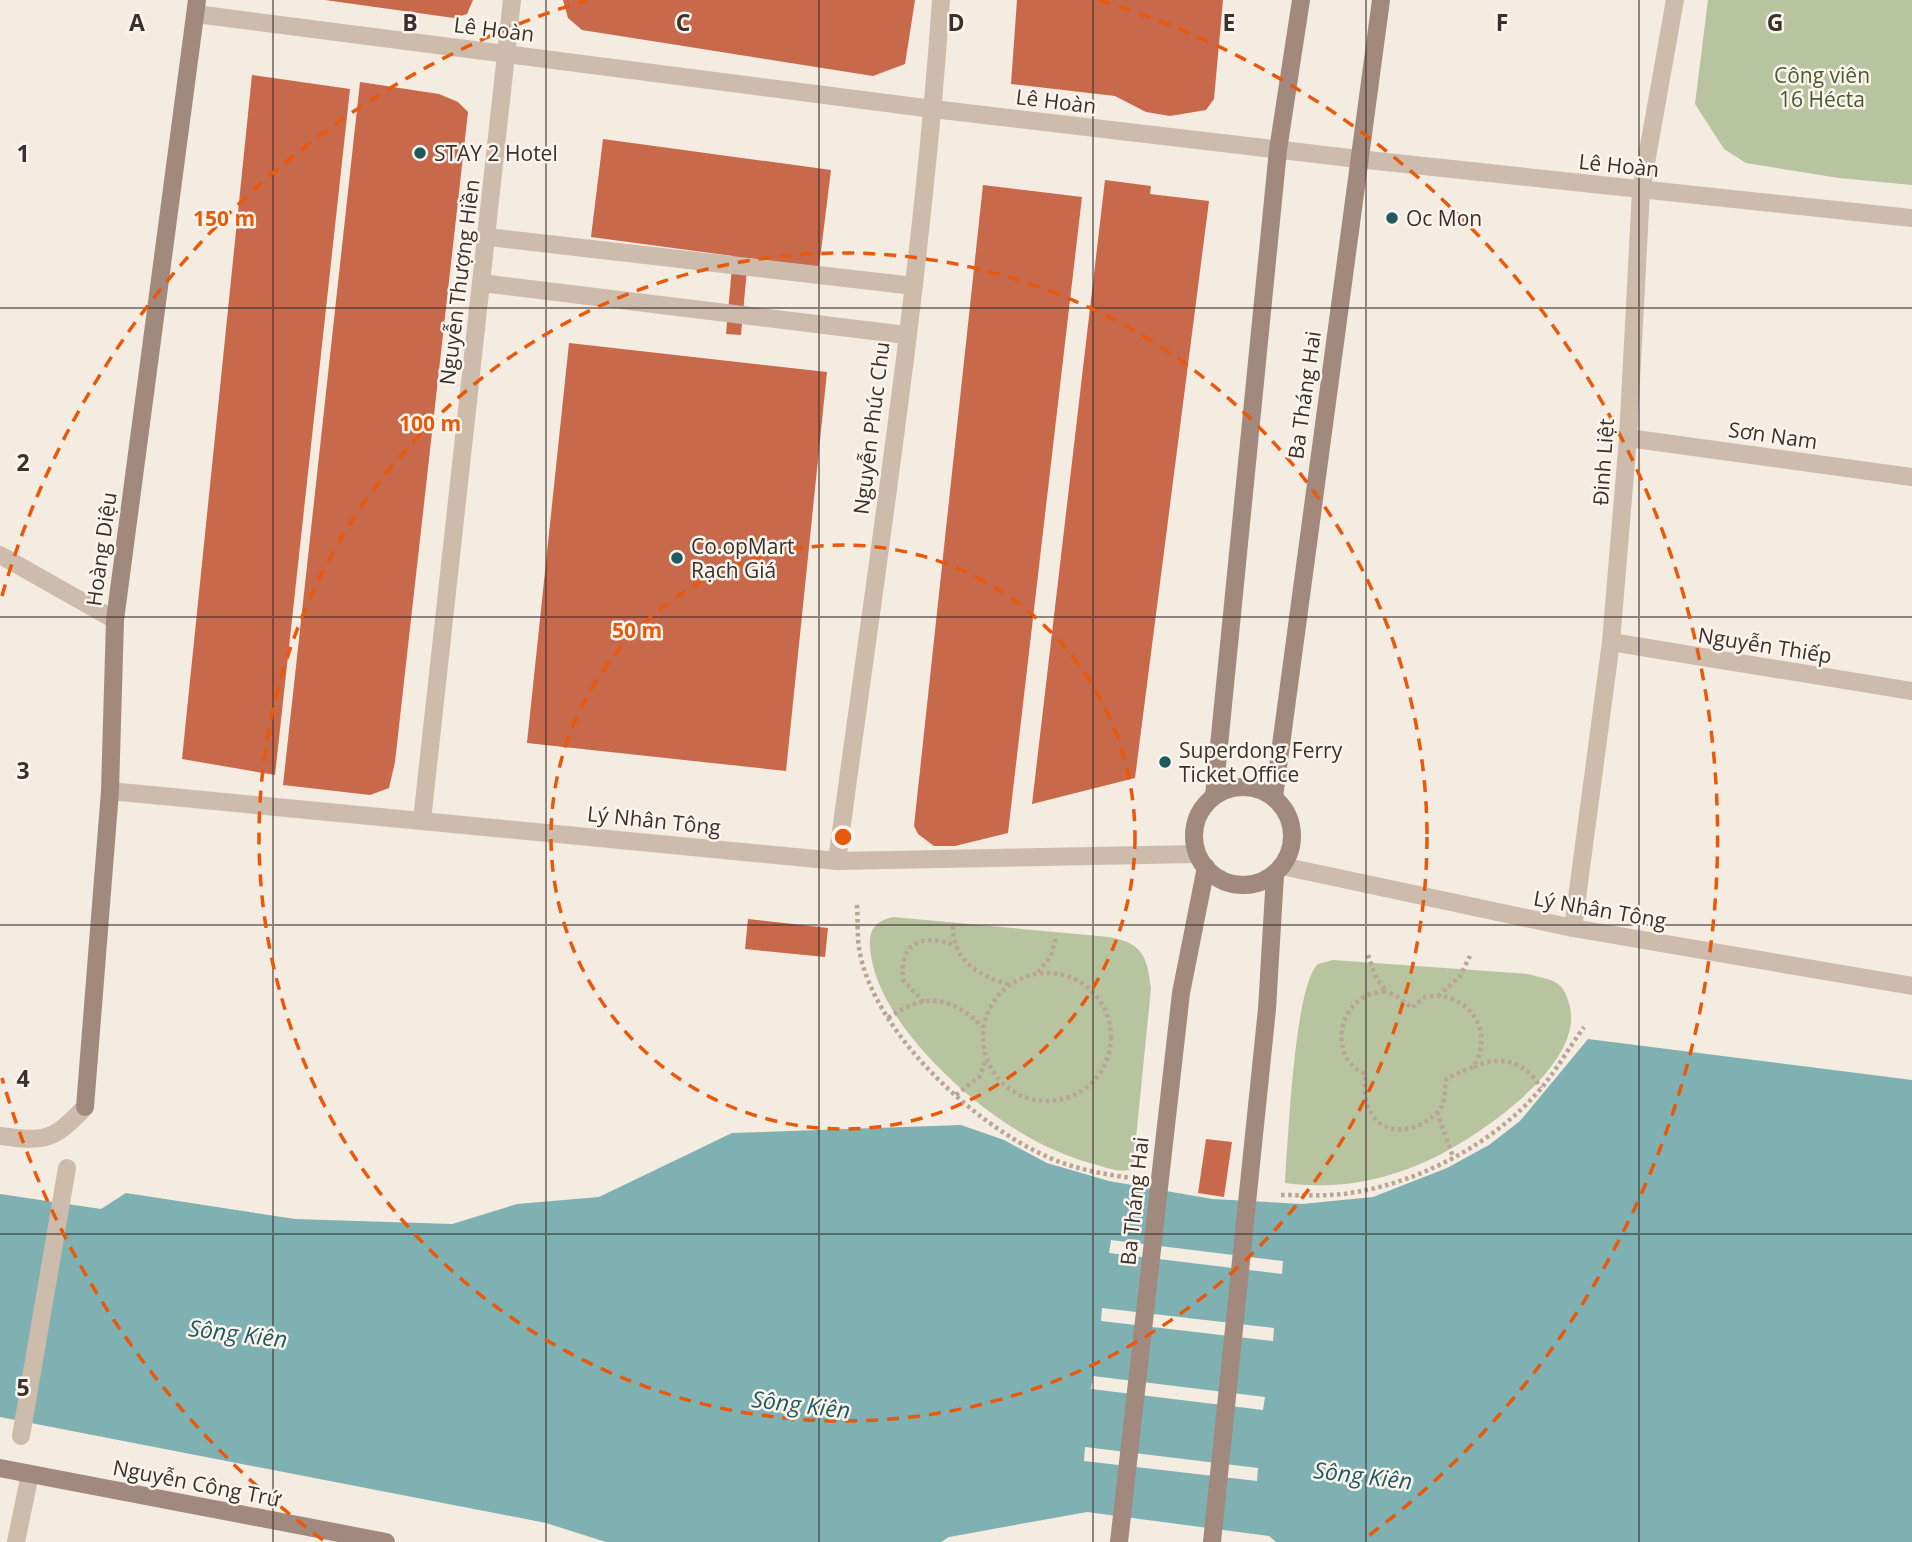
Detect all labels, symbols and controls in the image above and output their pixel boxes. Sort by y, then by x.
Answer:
text: A [129,6,145,38]
text: B [402,6,418,38]
text: C [676,6,690,38]
text: D [947,6,965,38]
text: E [1223,6,1235,38]
text: F [1496,6,1508,38]
text: G [1767,6,1783,38]
street label: Lê Hoàn [452,10,536,48]
park label: Công viên 16 Hécta [1774,61,1870,113]
street label: Lê Hoàn [1014,82,1098,120]
text: 1 [16,137,30,169]
place label: STAY 2 Hotel [434,139,558,167]
marker: STAY 2 Hotel [412,145,428,161]
street label: Lê Hoàn [1577,147,1661,183]
street label: Nguyễn Thượng Hiền [432,178,486,386]
text: 150 m [193,204,255,232]
place label: Oc Mon [1406,204,1482,232]
marker: Oc Mon [1384,210,1400,226]
street label: Ba Tháng Hai [1281,329,1327,461]
street label: Nguyễn Phúc Chu [847,340,895,516]
text: 100 m [399,409,461,437]
street label: Sơn Nam [1727,415,1819,455]
street label: Đinh Liệt [1586,417,1620,507]
text: 2 [16,446,30,478]
street label: Hoàng Diệu [79,490,123,608]
place label: Co.opMart Rạch Giá [691,532,794,584]
marker: Co.opMart Rạch Giá [669,550,685,566]
text: 50 m [612,616,662,644]
street label: Nguyễn Thiếp [1696,621,1834,669]
place label: Superdong Ferry Ticket Office [1179,736,1343,788]
text: 3 [16,754,30,786]
marker: Superdong Ferry Ticket Office [1157,754,1173,770]
street label: Lý Nhân Tông [586,799,722,841]
centre of rings [831,825,855,849]
street label: Lý Nhân Tông [1532,884,1668,934]
text: 4 [16,1062,30,1094]
street label: Ba Tháng Hai [1113,1135,1155,1267]
water label: Sông Kiên [187,1311,289,1355]
text: 5 [16,1371,30,1403]
water label: Sông Kiên [750,1382,852,1426]
street label: Nguyễn Công Trứ [111,1453,284,1513]
water label: Sông Kiên [1312,1453,1414,1497]

